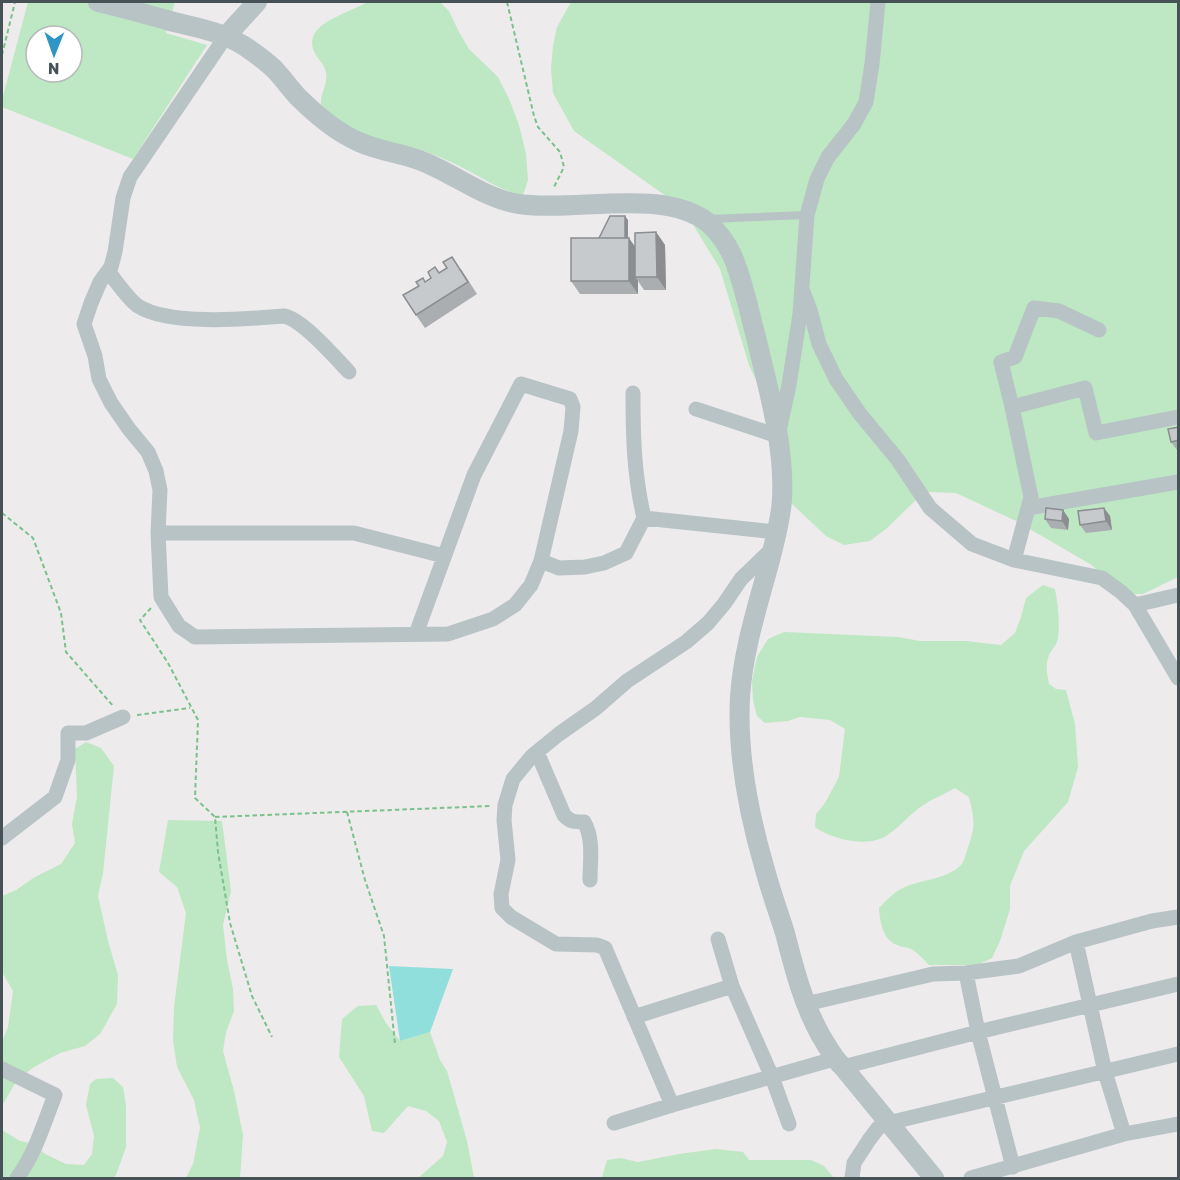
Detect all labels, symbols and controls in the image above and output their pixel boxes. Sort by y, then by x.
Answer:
north arrow [24,24,84,84]
text: N [48,59,60,78]

